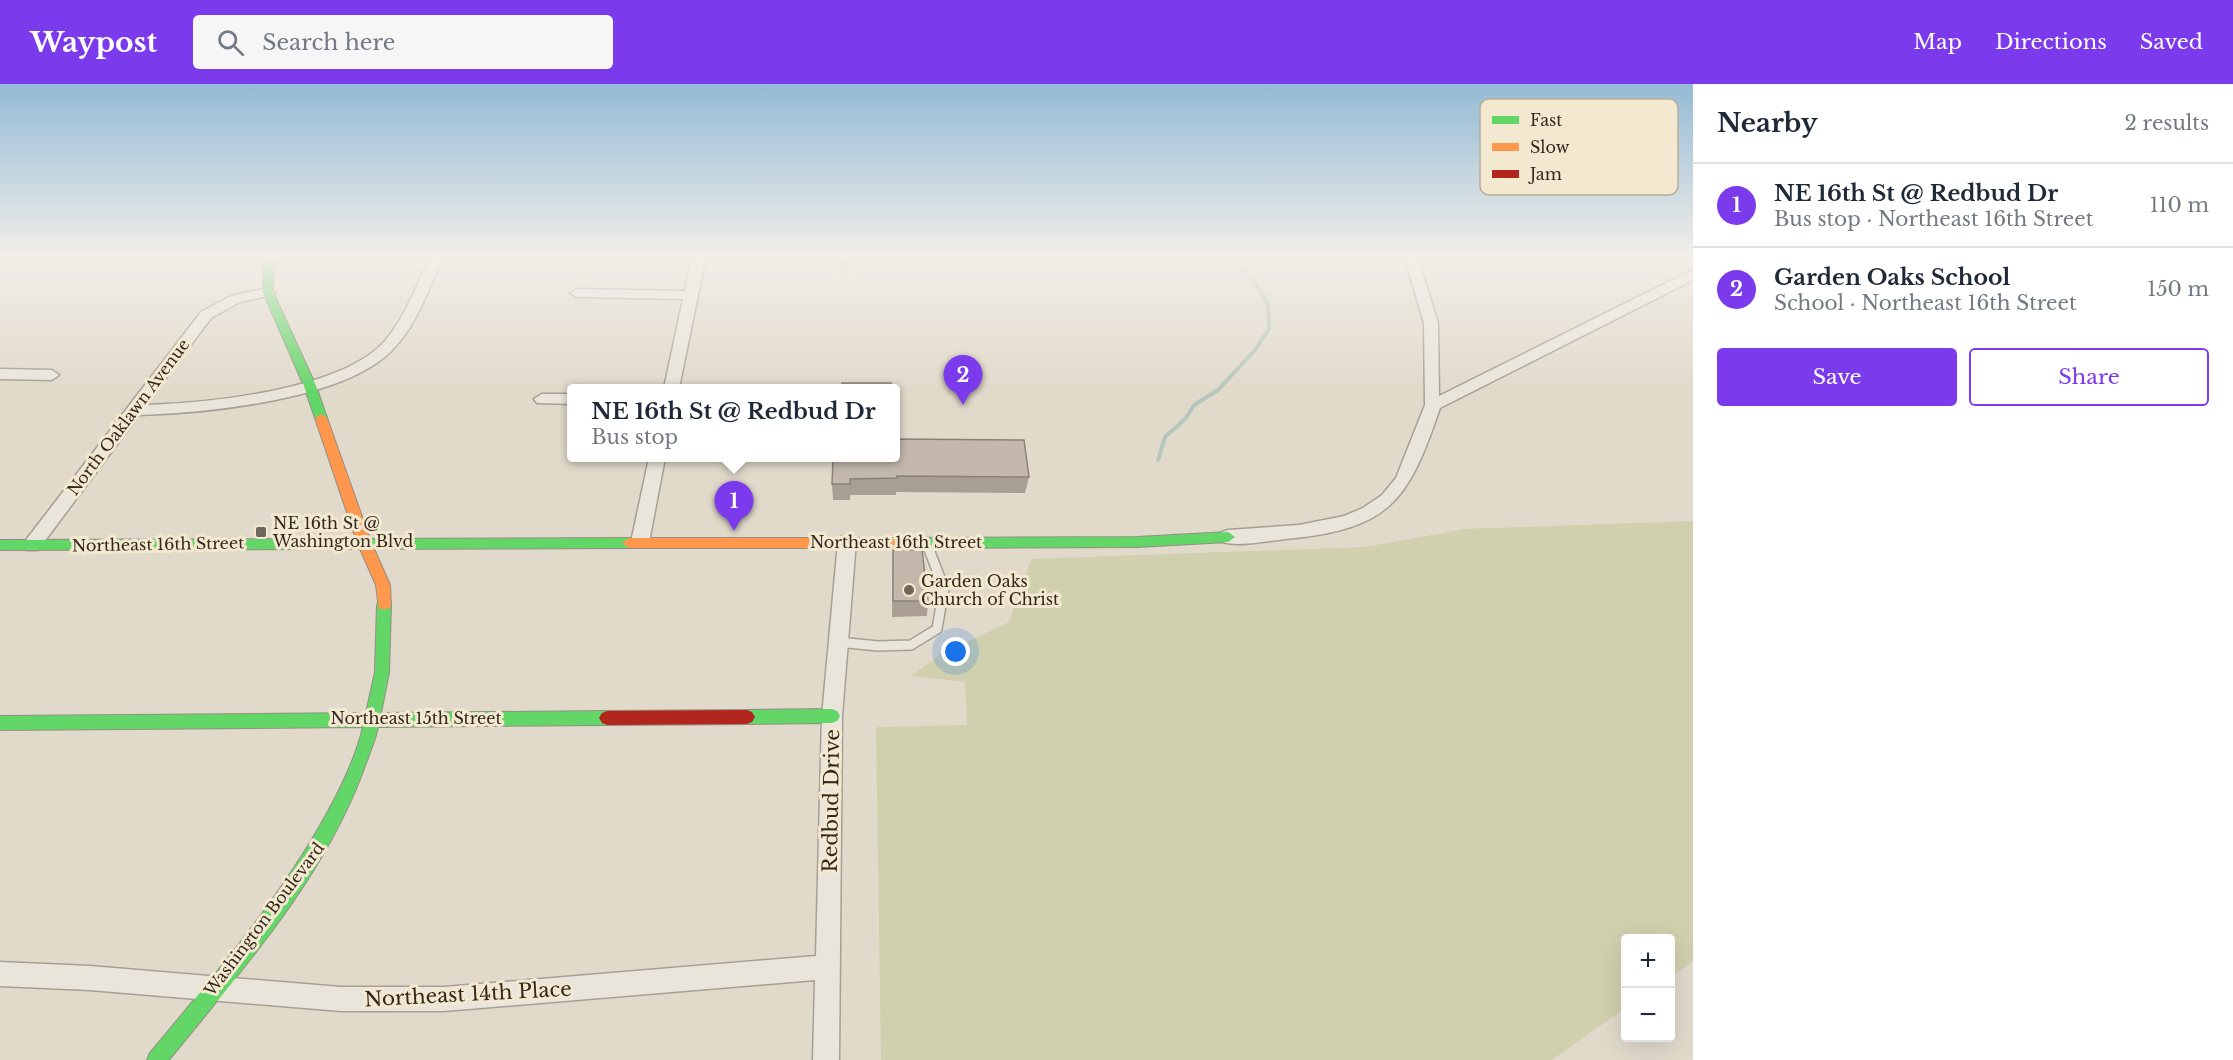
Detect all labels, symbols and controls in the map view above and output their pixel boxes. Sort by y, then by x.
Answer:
search box [193,15,613,69]
text: Waypost [30,25,157,60]
icon: search [214,26,247,59]
text: Search here [262,29,395,56]
text: Map [1913,29,1962,55]
text: Directions [1995,29,2107,55]
text: Saved [2140,29,2203,55]
legend [1480,99,1678,195]
text: Nearby [1717,107,1818,139]
text: Fast [1530,110,1562,130]
text: 2 results [2125,111,2209,135]
text: Slow [1530,137,1570,157]
text: Jam [1528,164,1562,184]
text: NE 16th St @ Redbud Dr [1774,180,2058,207]
text: 1 [1732,193,1741,217]
text: 110 m [2150,193,2209,217]
text: Bus stop · Northeast 16th Street [1774,207,2093,231]
text: Garden Oaks School [1774,264,2010,291]
text: 2 [1730,277,1743,301]
text: 150 m [2147,277,2209,301]
text: School · Northeast 16th Street [1774,291,2077,315]
street label: North Oaklawn Avenue [63,335,193,499]
button: Save [1717,348,1957,406]
button: Share [1969,348,2209,406]
pin: 2 [944,356,982,405]
popup [567,384,900,462]
text: NE 16th St @ Redbud Dr [591,398,876,425]
text: Bus stop [591,425,678,449]
pin: 1 [714,482,754,531]
place label: NE 16th St @ Washington Blvd [272,513,414,551]
marker: NE 16th St @ Washington Blvd [254,525,268,539]
street label: Northeast 16th Street [72,532,244,556]
street label: Northeast 16th Street [810,532,982,552]
place label: Garden Oaks Church of Christ [921,571,1059,609]
marker: Garden Oaks Church of Christ [902,583,916,597]
your location [941,637,970,666]
street label: Northeast 15th Street [330,708,502,728]
street label: Redbud Drive [818,729,844,873]
street label: Washington Boulevard [199,838,328,1001]
map controls [1621,934,1675,1042]
button: + [1621,934,1675,988]
street label: Northeast 14th Place [364,977,572,1011]
button: − [1621,988,1675,1042]

